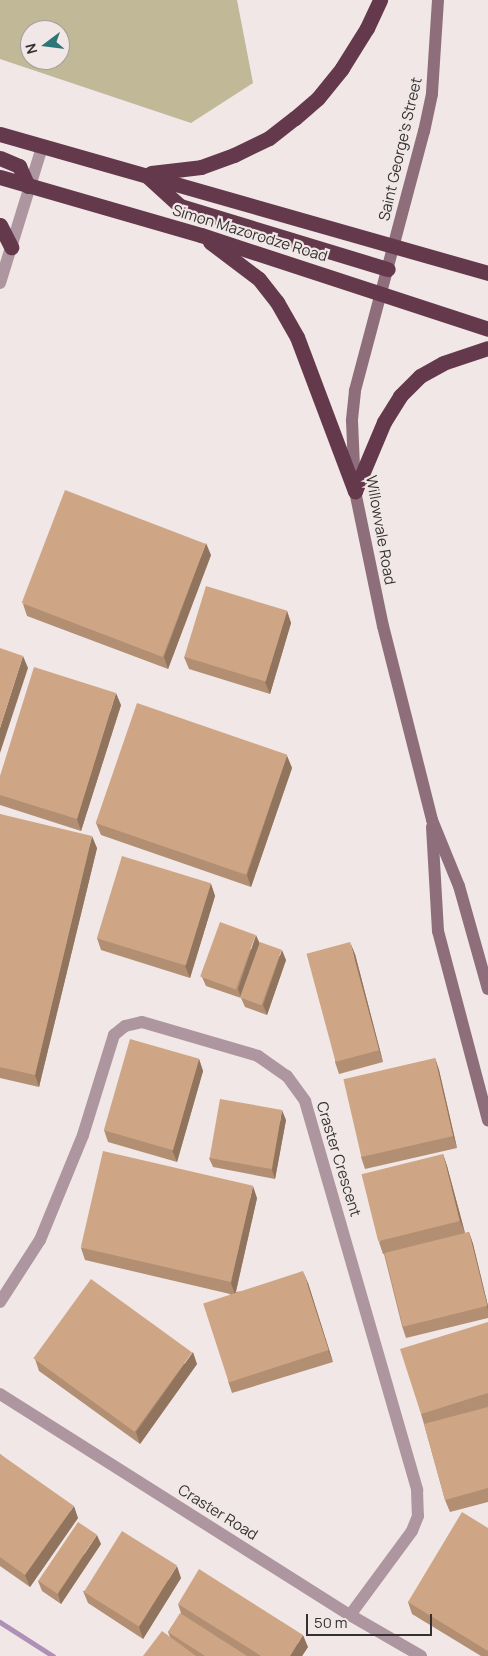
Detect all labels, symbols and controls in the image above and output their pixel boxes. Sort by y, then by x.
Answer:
north arrow [20,20,70,70]
text: N [21,41,41,56]
street label: Saint George's Street [375,75,425,223]
street label: Simon Mazorodze Road [170,201,330,265]
street label: Willowvale Road [363,474,399,586]
street label: Craster Crescent [313,1099,365,1219]
street label: Craster Road [175,1480,261,1544]
scale bar [308,1604,434,1636]
text: 50 m [314,1612,348,1633]

